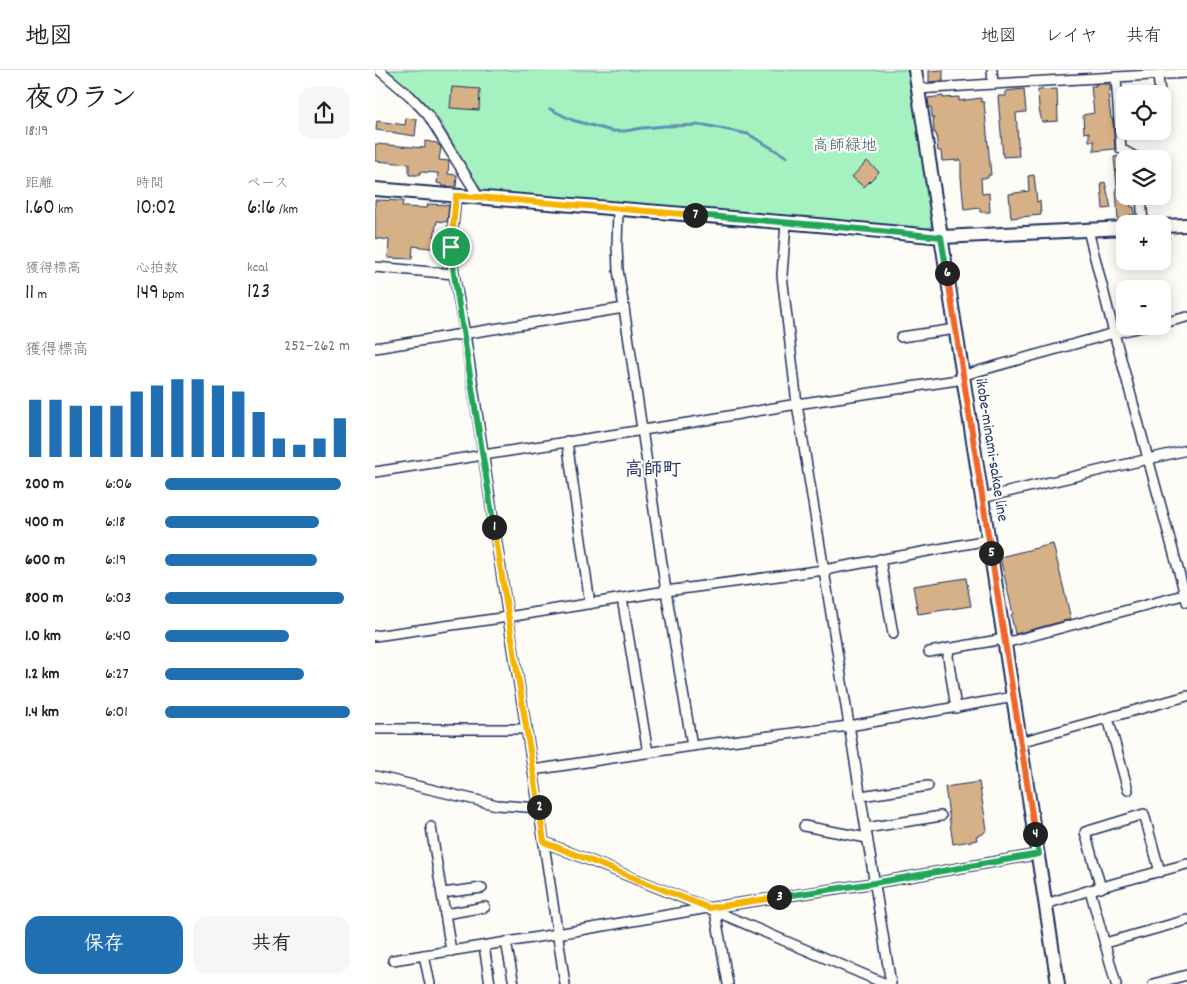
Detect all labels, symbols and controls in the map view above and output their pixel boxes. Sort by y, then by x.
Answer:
text: 地図 [25,21,73,55]
text: 地図 [981,25,1017,50]
text: レイヤ [1045,25,1098,50]
text: 共有 [1126,25,1162,50]
text: 夜のラン [25,81,137,121]
map controls [1116,85,1171,335]
button: locate [1116,85,1171,140]
button: share [298,87,350,139]
text: 18:19 [25,120,48,143]
park label: 高師緑地 [813,135,877,158]
button: layers [1116,150,1171,205]
text: 距離 [25,174,53,194]
text: 時間 [136,174,164,194]
text: ペース [247,174,288,194]
text: 1.60 [25,194,55,224]
text: 10:02 [136,194,176,224]
text: 6:16 [247,194,276,224]
text: km [55,200,73,220]
text: /km [276,200,298,220]
pin: 7 [683,202,707,228]
text: 7 [693,205,698,225]
button: + [1116,215,1171,270]
pin [430,226,472,268]
icon: arrive [437,233,465,261]
text: kcal [247,258,268,278]
text: 獲得標高 [25,259,81,279]
text: 心拍数 [136,259,178,279]
pin: 6 [935,260,959,286]
text: 6 [944,263,951,283]
text: 123 [247,278,270,308]
text: 11 [25,279,34,309]
text: 149 [136,279,159,309]
button: − [1116,280,1171,335]
text: m [34,285,47,305]
text: bpm [159,285,184,305]
text: 252–262 m [284,335,350,358]
text: 獲得標高 [25,339,89,362]
street label: ikobe-minami-sakae line [968,377,1014,523]
district label: 高師町 [624,458,682,485]
text: 200 m [25,473,64,496]
text: 6:06 [105,473,132,496]
text: 400 m [25,511,64,534]
text: 6:18 [105,511,125,534]
pin: 1 [481,514,507,540]
text: 1 [493,517,496,537]
pin: 5 [979,540,1003,566]
text: 5 [988,543,995,563]
text: 600 m [25,549,65,572]
text: 6:19 [105,549,126,572]
text: 800 m [25,587,64,610]
text: 6:03 [105,587,131,610]
text: 1.0 km [25,625,61,648]
text: 6:40 [105,625,131,648]
text: 1.2 km [25,663,59,686]
text: 6:27 [105,663,129,686]
text: 1.4 km [25,701,59,724]
text: 6:01 [105,701,128,724]
pin: 2 [527,794,551,820]
text: 2 [536,797,543,817]
pin: 4 [1023,822,1047,846]
text: 4 [1033,824,1038,844]
pin: 3 [767,884,791,910]
text: 3 [776,887,783,907]
button: 保存 [25,916,183,974]
button: 共有 [193,916,350,974]

